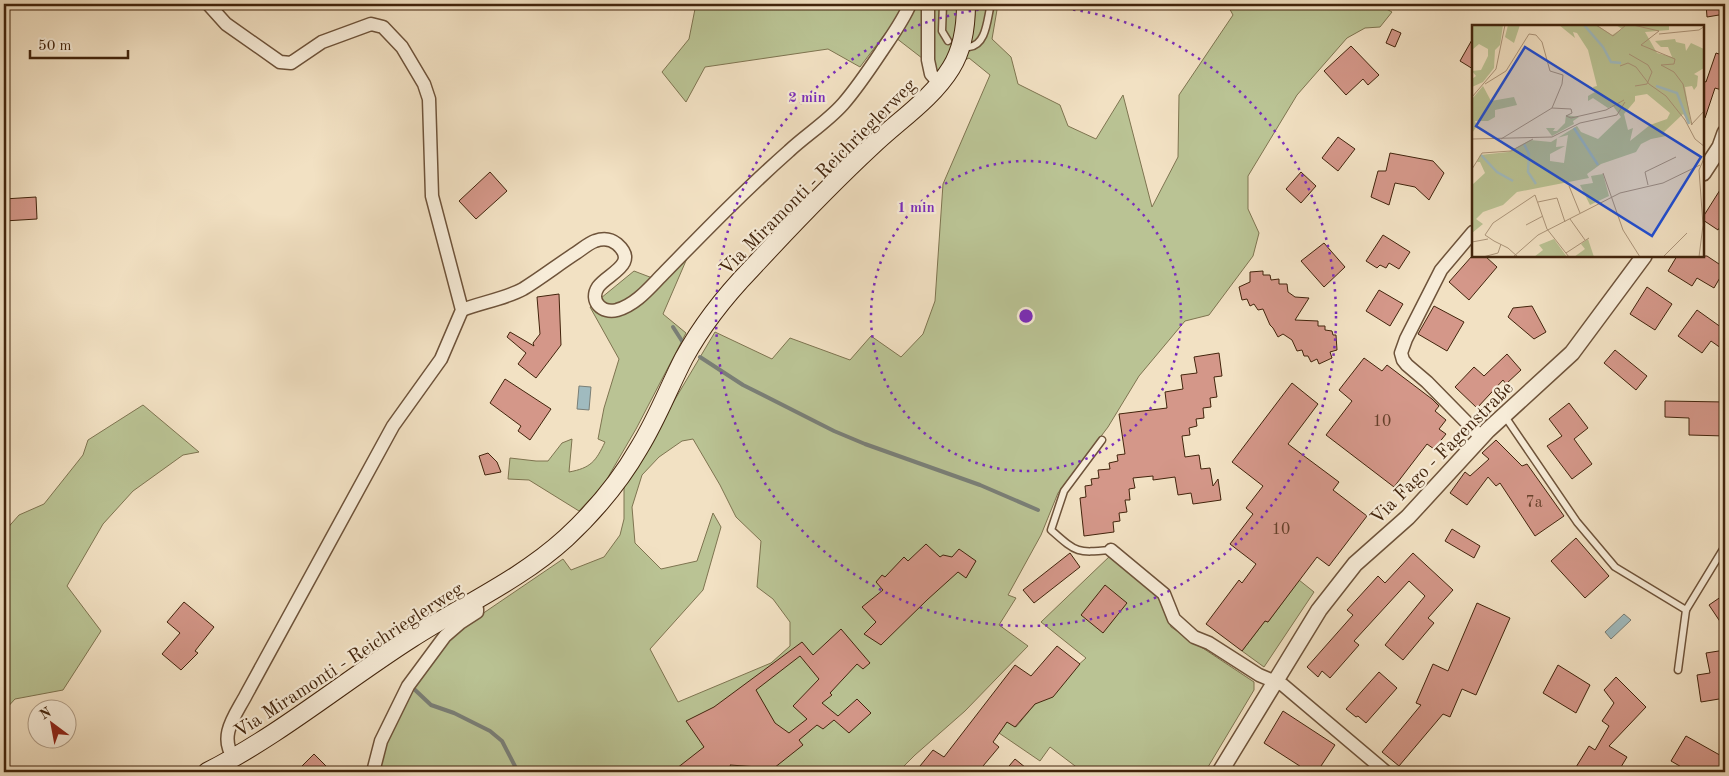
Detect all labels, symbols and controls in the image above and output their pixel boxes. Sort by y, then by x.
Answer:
inset map [1472,25,1704,258]
scale bar [30,28,128,60]
text: 50 m [38,39,72,54]
street label: Via Miramonti - Reichrieglerweg [717,76,921,279]
text: 2 min [788,91,826,106]
text: 1 min [897,201,935,216]
centre of rings [1017,307,1035,325]
street label: Via Fago - Fagenstraße [1368,379,1518,529]
house number: 10 [1373,414,1391,430]
house number: 7a [1525,495,1543,511]
house number: 10 [1272,522,1290,538]
street label: Via Miramonti - Reichrieglerweg [232,580,468,742]
north arrow [28,698,78,748]
text: N [37,705,54,723]

